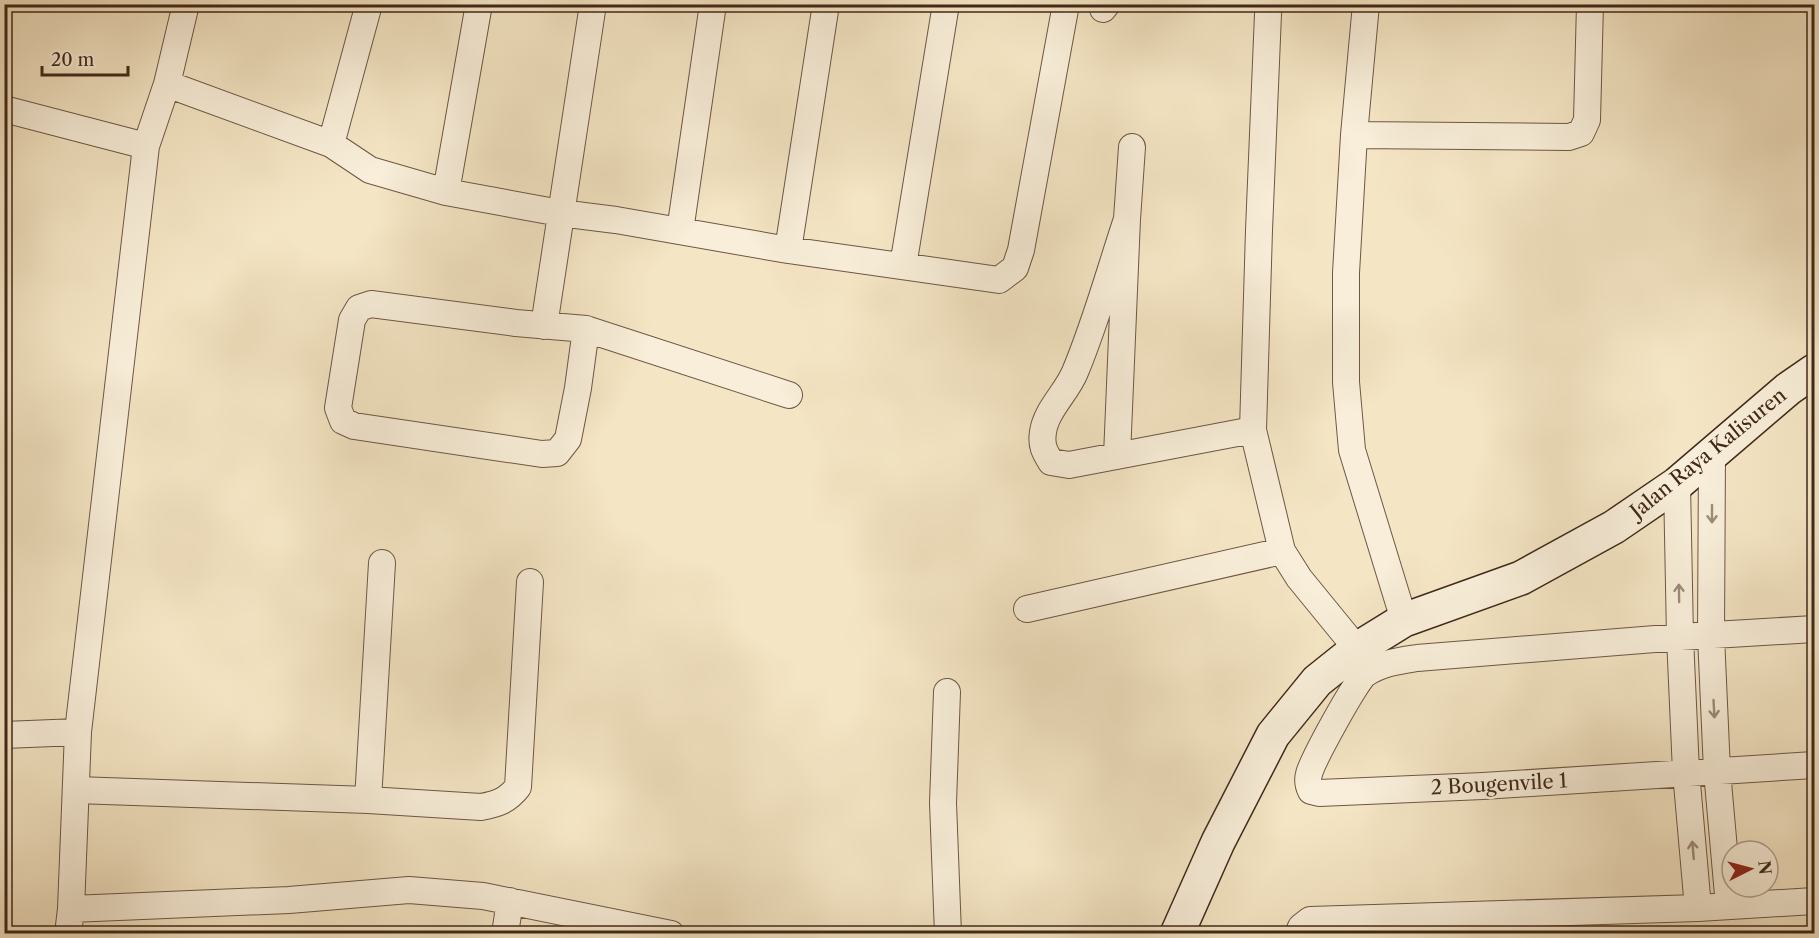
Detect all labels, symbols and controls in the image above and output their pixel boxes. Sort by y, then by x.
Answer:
scale bar [42,39,128,77]
text: 20 m [51,49,95,71]
street label: Jalan Raya Kalisuren [1623,382,1791,525]
one-way arrow [1706,503,1717,523]
one-way arrow [1673,583,1685,603]
one-way arrow [1709,698,1720,718]
street label: 2 Bougenvile 1 [1430,768,1569,800]
north arrow [1720,839,1780,899]
one-way arrow [1687,841,1698,861]
text: N [1754,859,1776,875]

